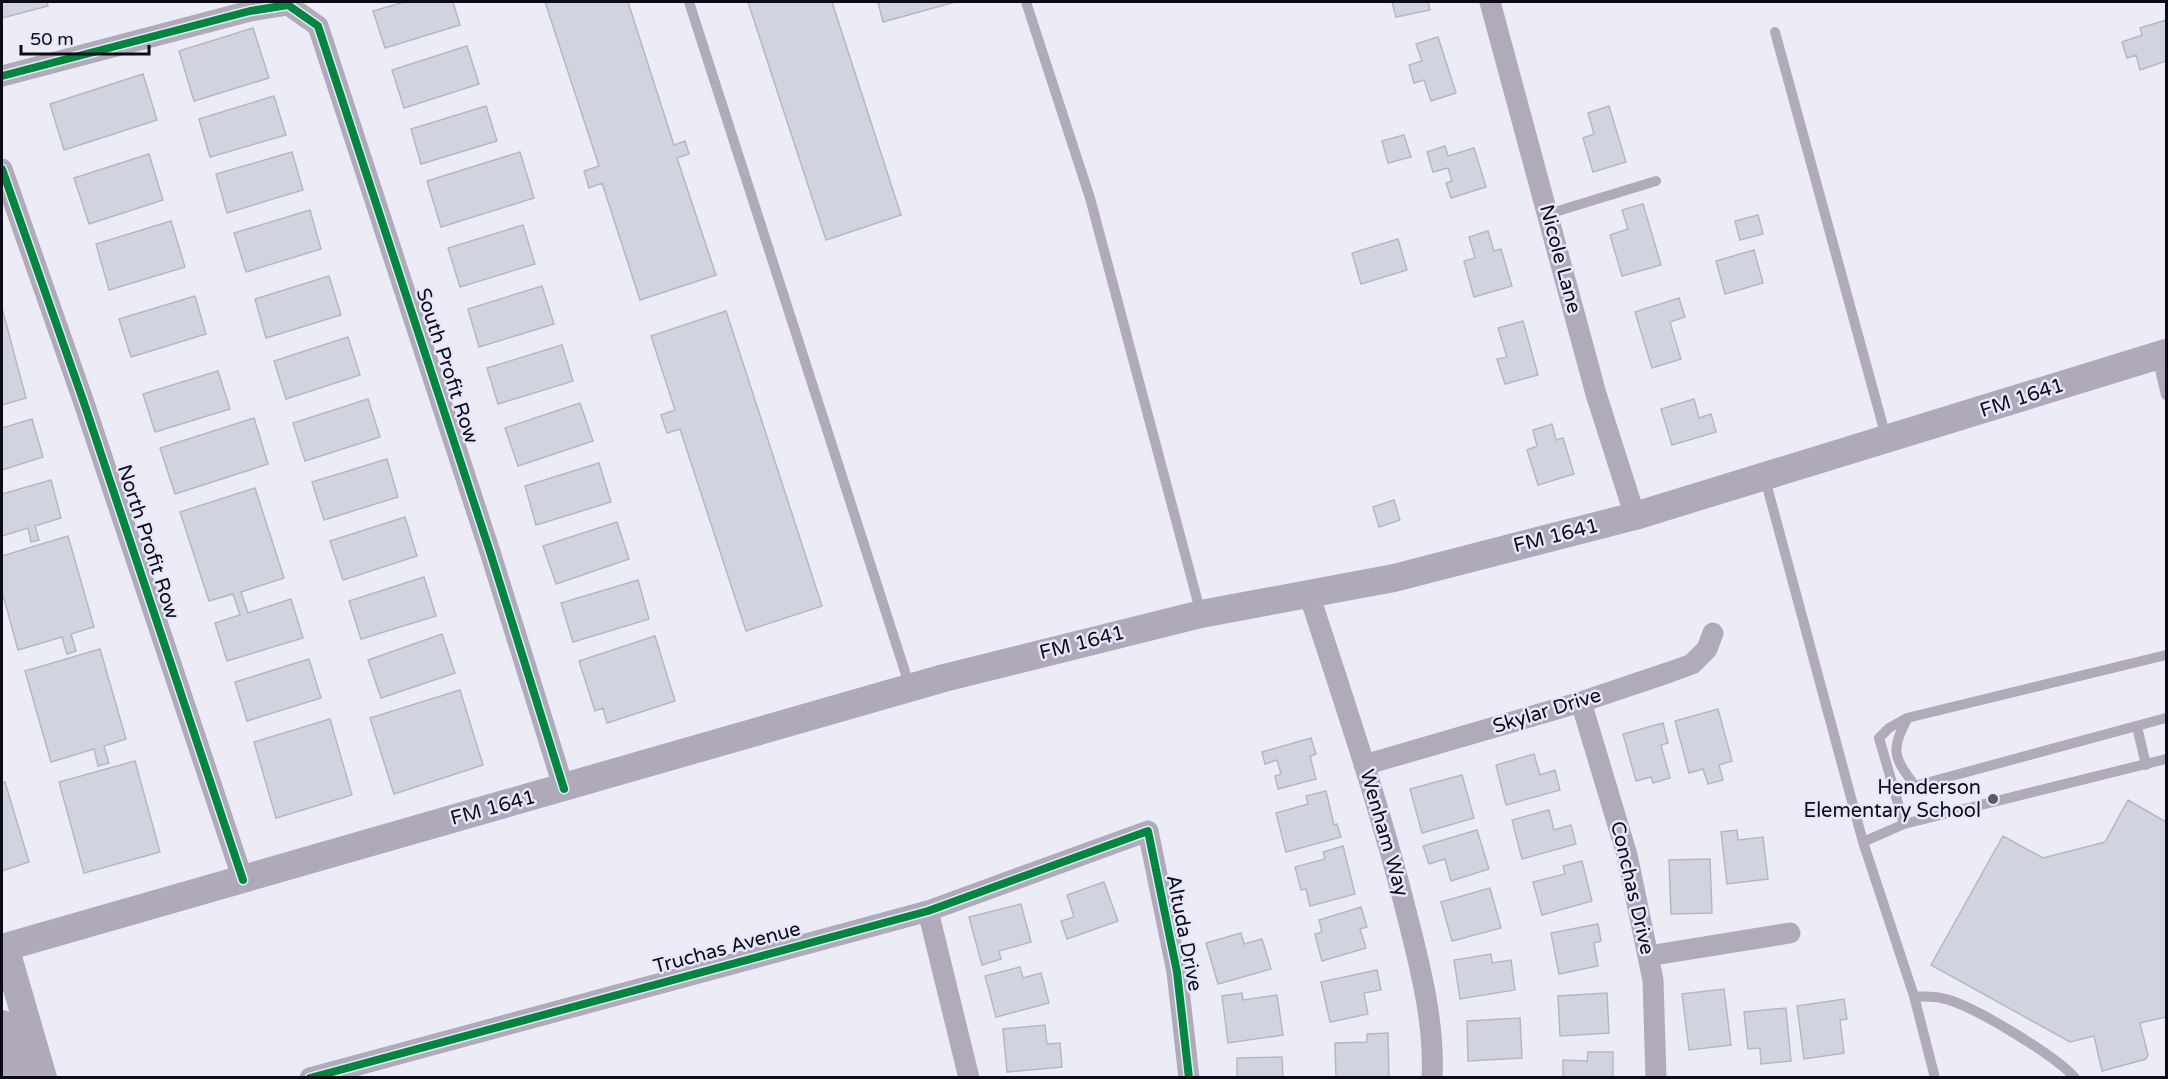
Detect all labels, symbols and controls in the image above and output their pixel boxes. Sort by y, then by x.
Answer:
scale bar [21,18,148,56]
text: 50 m [30,28,74,50]
street label: Nicole Lane [1534,202,1586,316]
street label: South Profit Row [411,285,484,447]
street label: FM 1641 [1977,373,2067,423]
street label: North Profit Row [112,462,184,622]
street label: FM 1641 [1511,514,1601,558]
street label: FM 1641 [1037,621,1127,665]
street label: Skylar Drive [1490,683,1604,739]
street label: Wenham Way [1354,767,1414,900]
place label: Henderson Elementary School [1803,776,1981,823]
street label: FM 1641 [448,785,538,831]
marker: Henderson Elementary School [1986,792,2000,806]
street label: Conchas Drive [1605,819,1659,957]
street label: Altuda Drive [1161,873,1207,993]
street label: Truchas Avenue [651,917,803,979]

